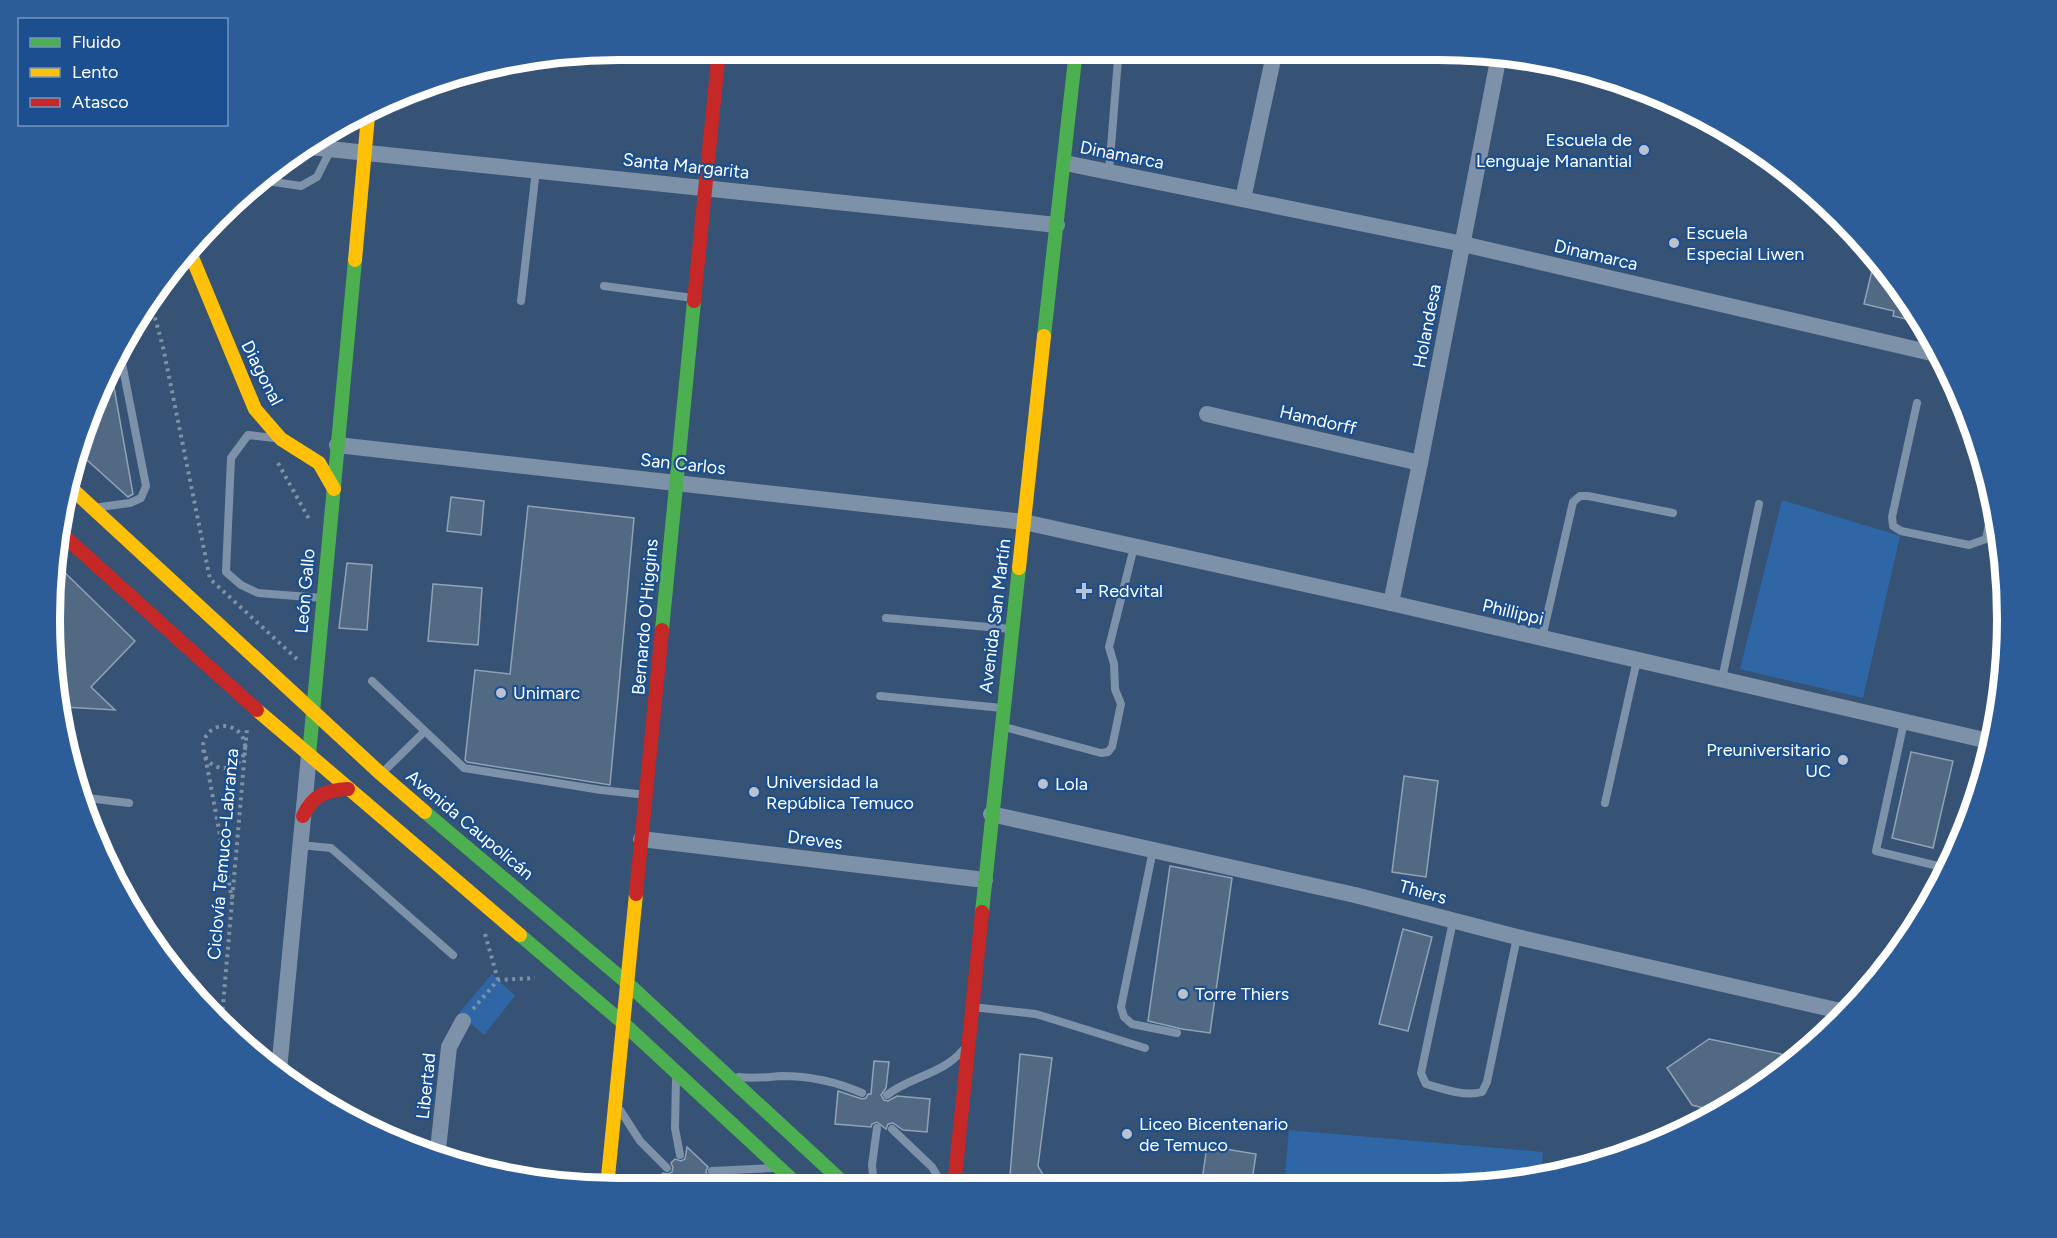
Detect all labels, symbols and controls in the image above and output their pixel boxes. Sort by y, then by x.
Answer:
legend [18,18,228,126]
text: Fluido [72,31,121,53]
text: Lento [72,61,118,83]
text: Atasco [72,91,129,113]
place label: Escuela de Lenguaje Manantial [1476,129,1632,172]
street label: Dinamarca [1078,136,1166,174]
marker: Escuela de Lenguaje Manantial [1637,143,1651,157]
street label: Santa Margarita [622,148,750,184]
place label: Escuela Especial Liwen [1686,222,1804,265]
street label: Dinamarca [1552,235,1640,275]
marker: Escuela Especial Liwen [1667,236,1681,250]
street label: Holandesa [1408,282,1446,370]
street label: Diagonal [236,337,288,409]
street label: Hamdorff [1277,400,1359,440]
street label: San Carlos [639,449,727,479]
street label: Avenida San Martín [975,537,1015,695]
street label: Bernardo O'Higgins [627,538,663,696]
street label: León Gallo [290,548,320,634]
place label: Redvital [1098,580,1163,602]
marker: Redvital [1075,582,1093,600]
street label: Phillippi [1480,594,1546,630]
place label: Unimarc [513,682,581,704]
marker: Unimarc [494,686,508,700]
place label: Preuniversitario UC [1706,739,1831,782]
street label: Ciclovía Temuco-Labranza [203,747,243,961]
marker: Preuniversitario UC [1836,753,1850,767]
street label: Avenida Caupolicán [402,765,538,885]
place label: Universidad la República Temuco [766,771,914,814]
place label: Lola [1055,773,1088,795]
marker: Lola [1036,777,1050,791]
marker: Universidad la República Temuco [747,785,761,799]
street label: Dreves [786,826,844,854]
street label: Thiers [1397,875,1449,909]
place label: Torre Thiers [1195,983,1289,1005]
marker: Torre Thiers [1176,987,1190,1001]
street label: Libertad [412,1052,440,1120]
place label: Liceo Bicentenario de Temuco [1139,1113,1288,1156]
marker: Liceo Bicentenario de Temuco [1120,1127,1134,1141]

